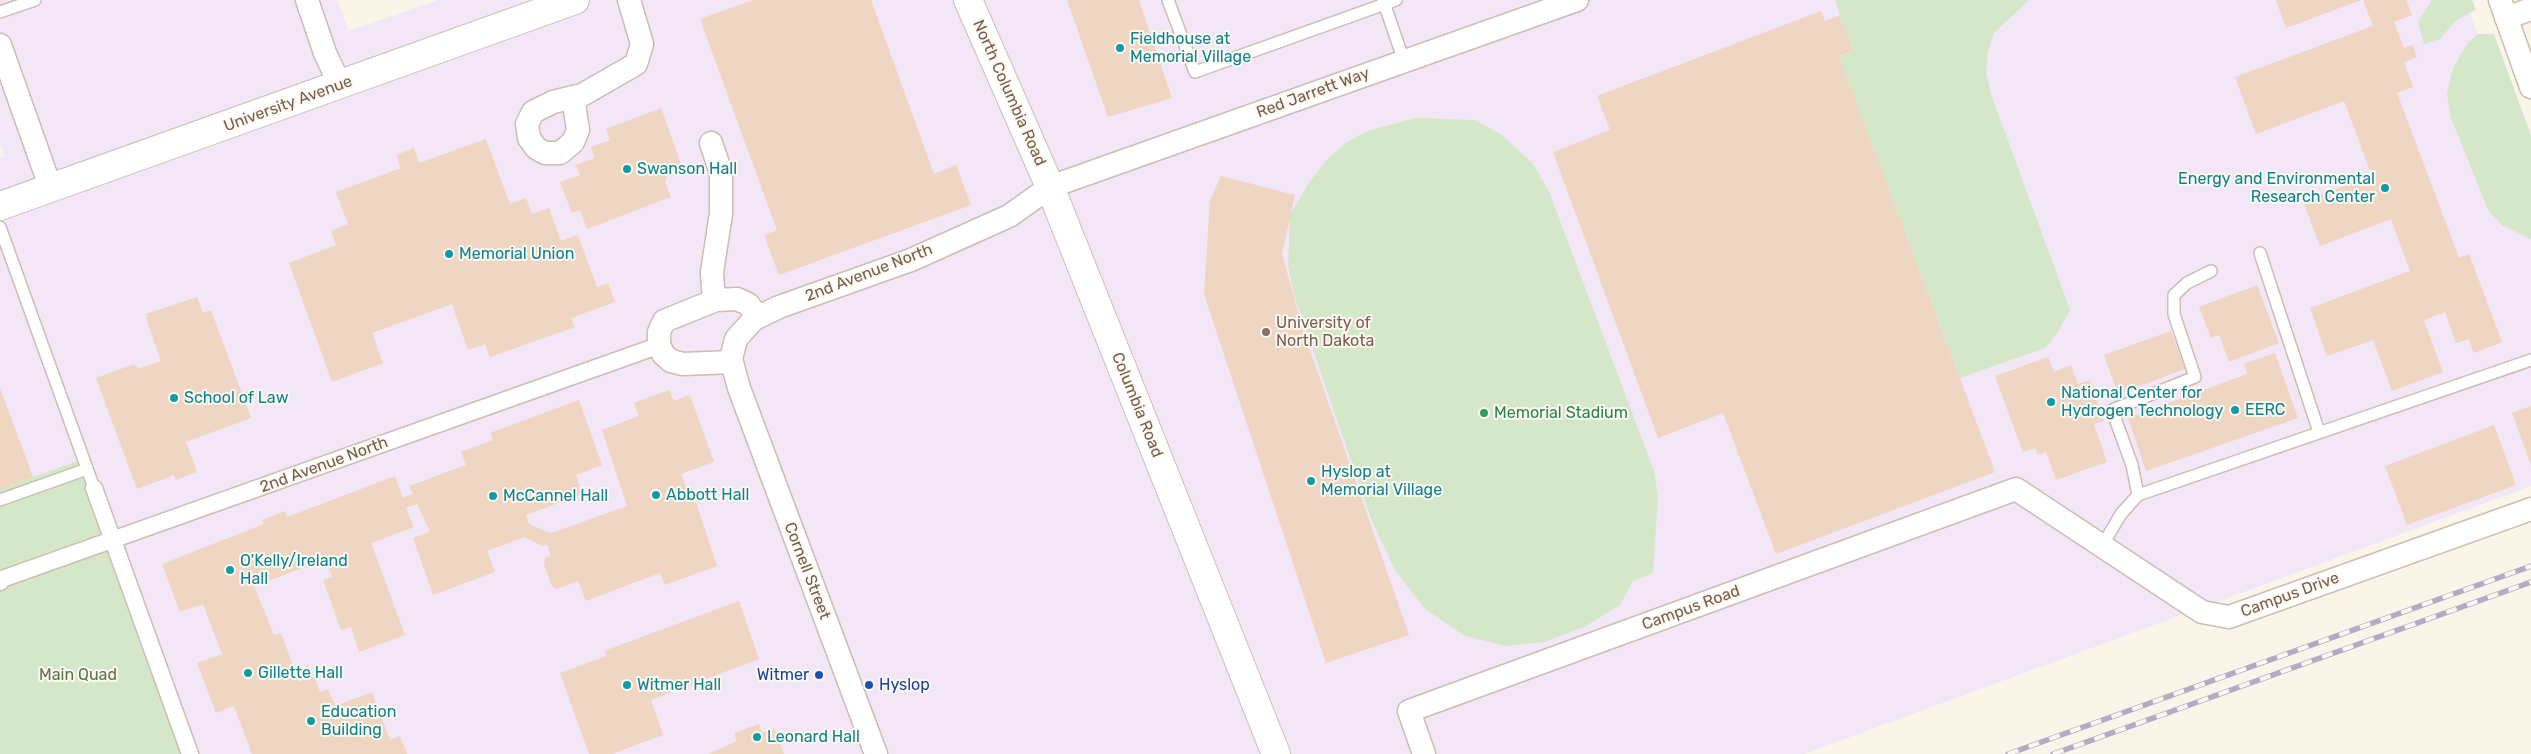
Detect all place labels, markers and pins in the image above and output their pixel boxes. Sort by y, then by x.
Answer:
place label: Fieldhouse at Memorial Village [1130,29,1251,67]
marker: Fieldhouse at Memorial Village [1114,42,1126,54]
place label: Swanson Hall [637,159,737,179]
marker: Swanson Hall [621,163,633,175]
place label: Energy and Environmental Research Center [2178,169,2375,207]
marker: Energy and Environmental Research Center [2379,182,2391,194]
place label: Memorial Union [459,244,574,264]
marker: Memorial Union [443,248,455,260]
place label: University of North Dakota [1276,313,1374,351]
marker: University of North Dakota [1260,326,1272,338]
place label: National Center for Hydrogen Technology [2061,383,2223,421]
place label: School of Law [184,388,289,408]
marker: School of Law [168,392,180,404]
marker: National Center for Hydrogen Technology [2045,396,2057,408]
place label: EERC [2245,400,2286,420]
place label: Memorial Stadium [1494,403,1628,423]
marker: EERC [2229,404,2241,416]
marker: Memorial Stadium [1478,407,1490,419]
place label: Hyslop at Memorial Village [1321,462,1442,500]
marker: Hyslop at Memorial Village [1305,475,1317,487]
place label: Abbott Hall [666,485,749,505]
place label: McCannel Hall [503,486,608,506]
marker: Abbott Hall [650,489,662,501]
marker: McCannel Hall [487,490,499,502]
place label: O'Kelly/Ireland Hall [240,551,348,589]
marker: O'Kelly/Ireland Hall [224,564,236,576]
place label: Gillette Hall [258,663,343,683]
place label: Witmer [757,665,809,685]
marker: Gillette Hall [242,667,254,679]
marker: Witmer [813,669,825,681]
place label: Witmer Hall [637,675,721,695]
place label: Hyslop [879,675,930,695]
marker: Witmer Hall [621,679,633,691]
marker: Hyslop [863,679,875,691]
place label: Education Building [321,702,396,740]
marker: Education Building [305,715,317,727]
place label: Leonard Hall [767,727,860,747]
marker: Leonard Hall [751,731,763,743]

